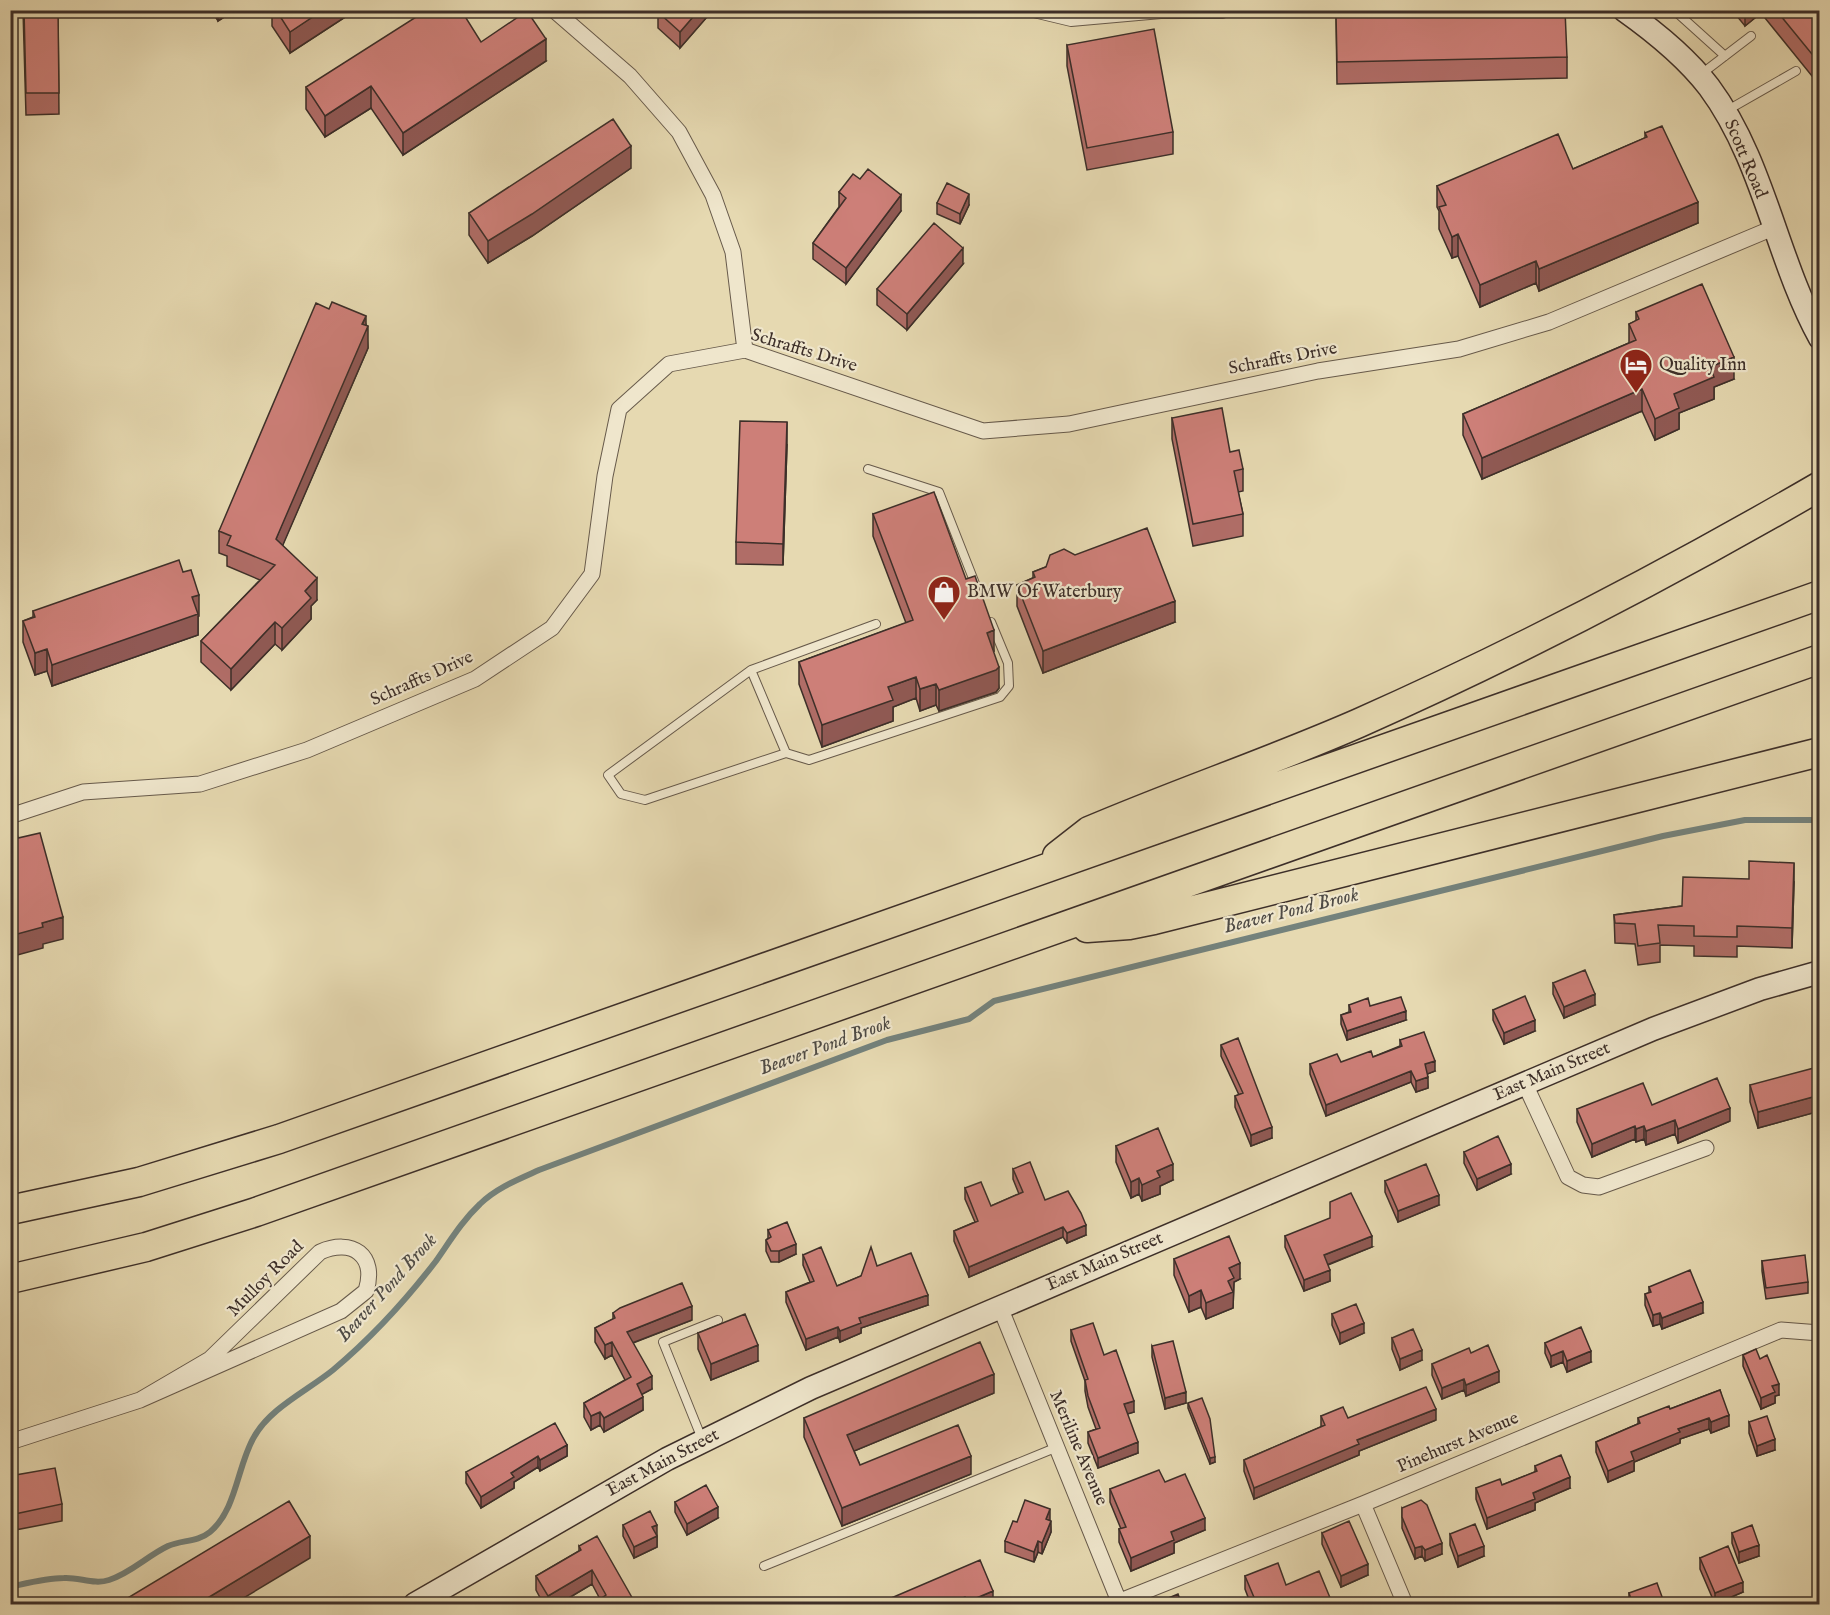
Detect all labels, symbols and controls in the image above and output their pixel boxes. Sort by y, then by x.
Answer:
street label: Scott Road [1718,116,1772,202]
street label: Schraffts Drive [748,324,860,378]
street label: Schraffts Drive [1227,337,1339,381]
hotel icon: Quality Inn [1618,347,1654,394]
place label: Quality Inn [1659,354,1747,377]
shop icon: BMW Of Waterbury [926,574,962,621]
place label: BMW Of Waterbury [967,581,1122,604]
street label: Schraffts Drive [367,646,477,712]
water label: Beaver Pond Brook [1221,882,1361,940]
water label: Beaver Pond Brook [756,1011,894,1081]
street label: East Main Street [1490,1037,1614,1107]
street label: East Main Street [1043,1227,1167,1297]
water label: Beaver Pond Brook [331,1228,443,1348]
street label: Mulloy Road [223,1236,309,1322]
street label: Meriline Avenue [1043,1387,1113,1509]
street label: Pinehurst Avenue [1394,1407,1522,1479]
street label: East Main Street [603,1424,723,1502]

